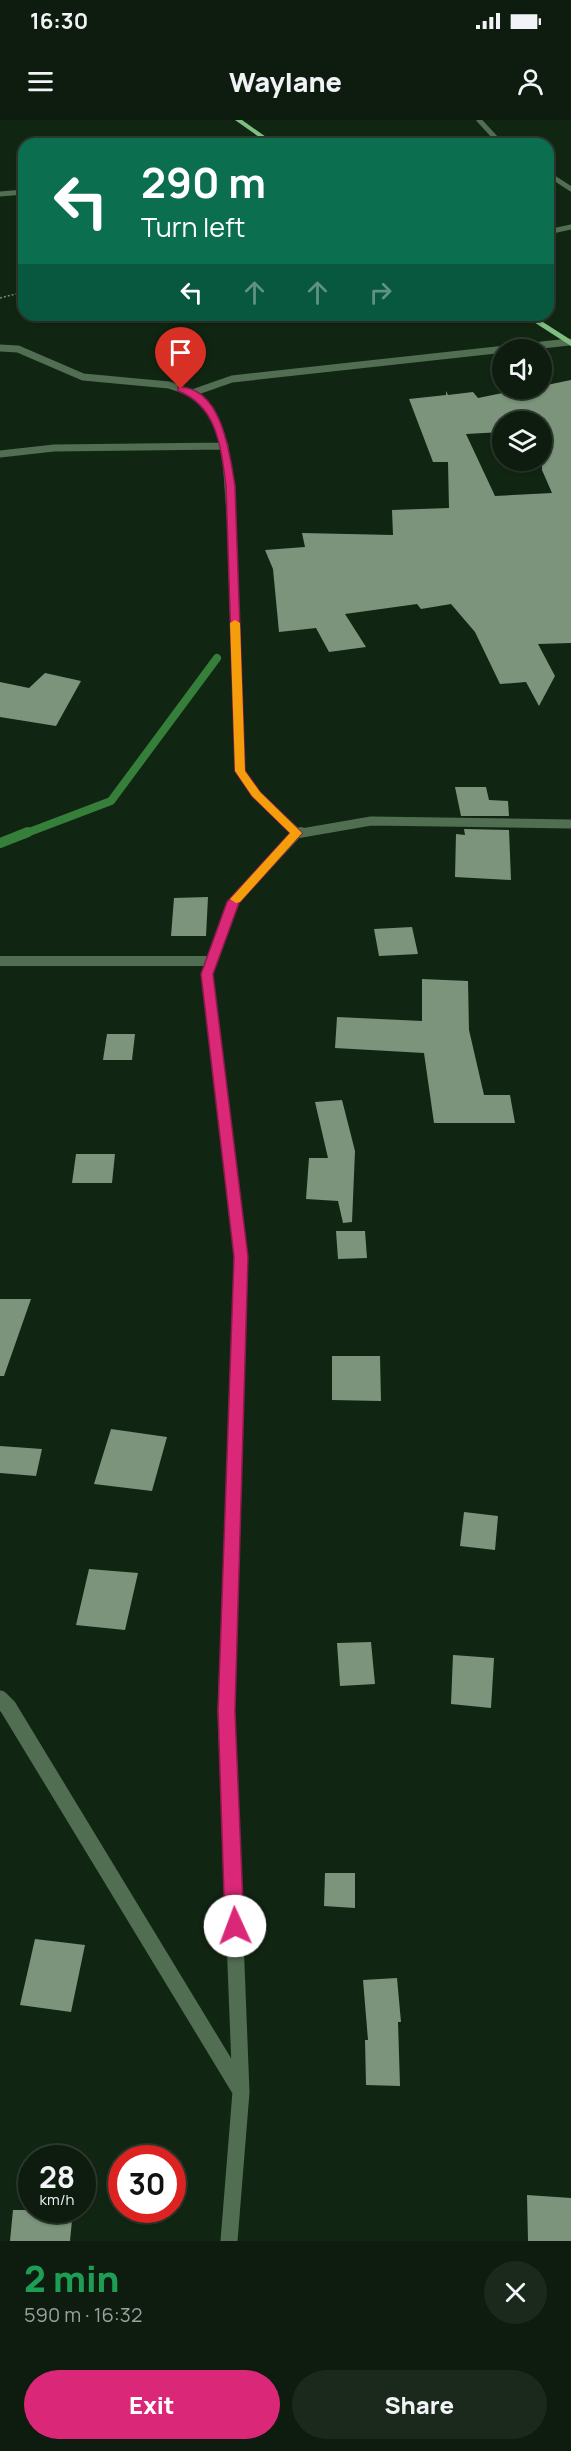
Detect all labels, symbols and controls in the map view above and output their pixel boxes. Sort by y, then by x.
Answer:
text: 16:30 [30,6,88,36]
text: Waylane [229,63,342,100]
icon: menu [24,65,57,98]
icon: person [514,65,547,98]
text: 290 m [141,153,266,211]
icon: left [42,162,120,240]
text: Turn left [141,208,245,245]
icon: left [175,276,208,309]
icon: ahead [238,276,271,309]
icon: ahead [301,276,334,309]
icon: right [364,276,397,309]
pin [155,327,206,389]
icon: arrive [164,336,197,369]
map controls [492,339,552,471]
button: sound [492,339,552,399]
button: layers [492,411,552,471]
position arrow [203,1894,267,1958]
speed limit sign: 30 [108,2145,186,2223]
text: 28 [39,2156,75,2197]
text: km/h [40,2189,74,2210]
text: 2 min [24,2254,119,2303]
button: close [484,2261,547,2324]
text: 590 m · 16:32 [24,2301,142,2328]
button: Exit [24,2370,280,2439]
button: Share [292,2370,547,2439]

